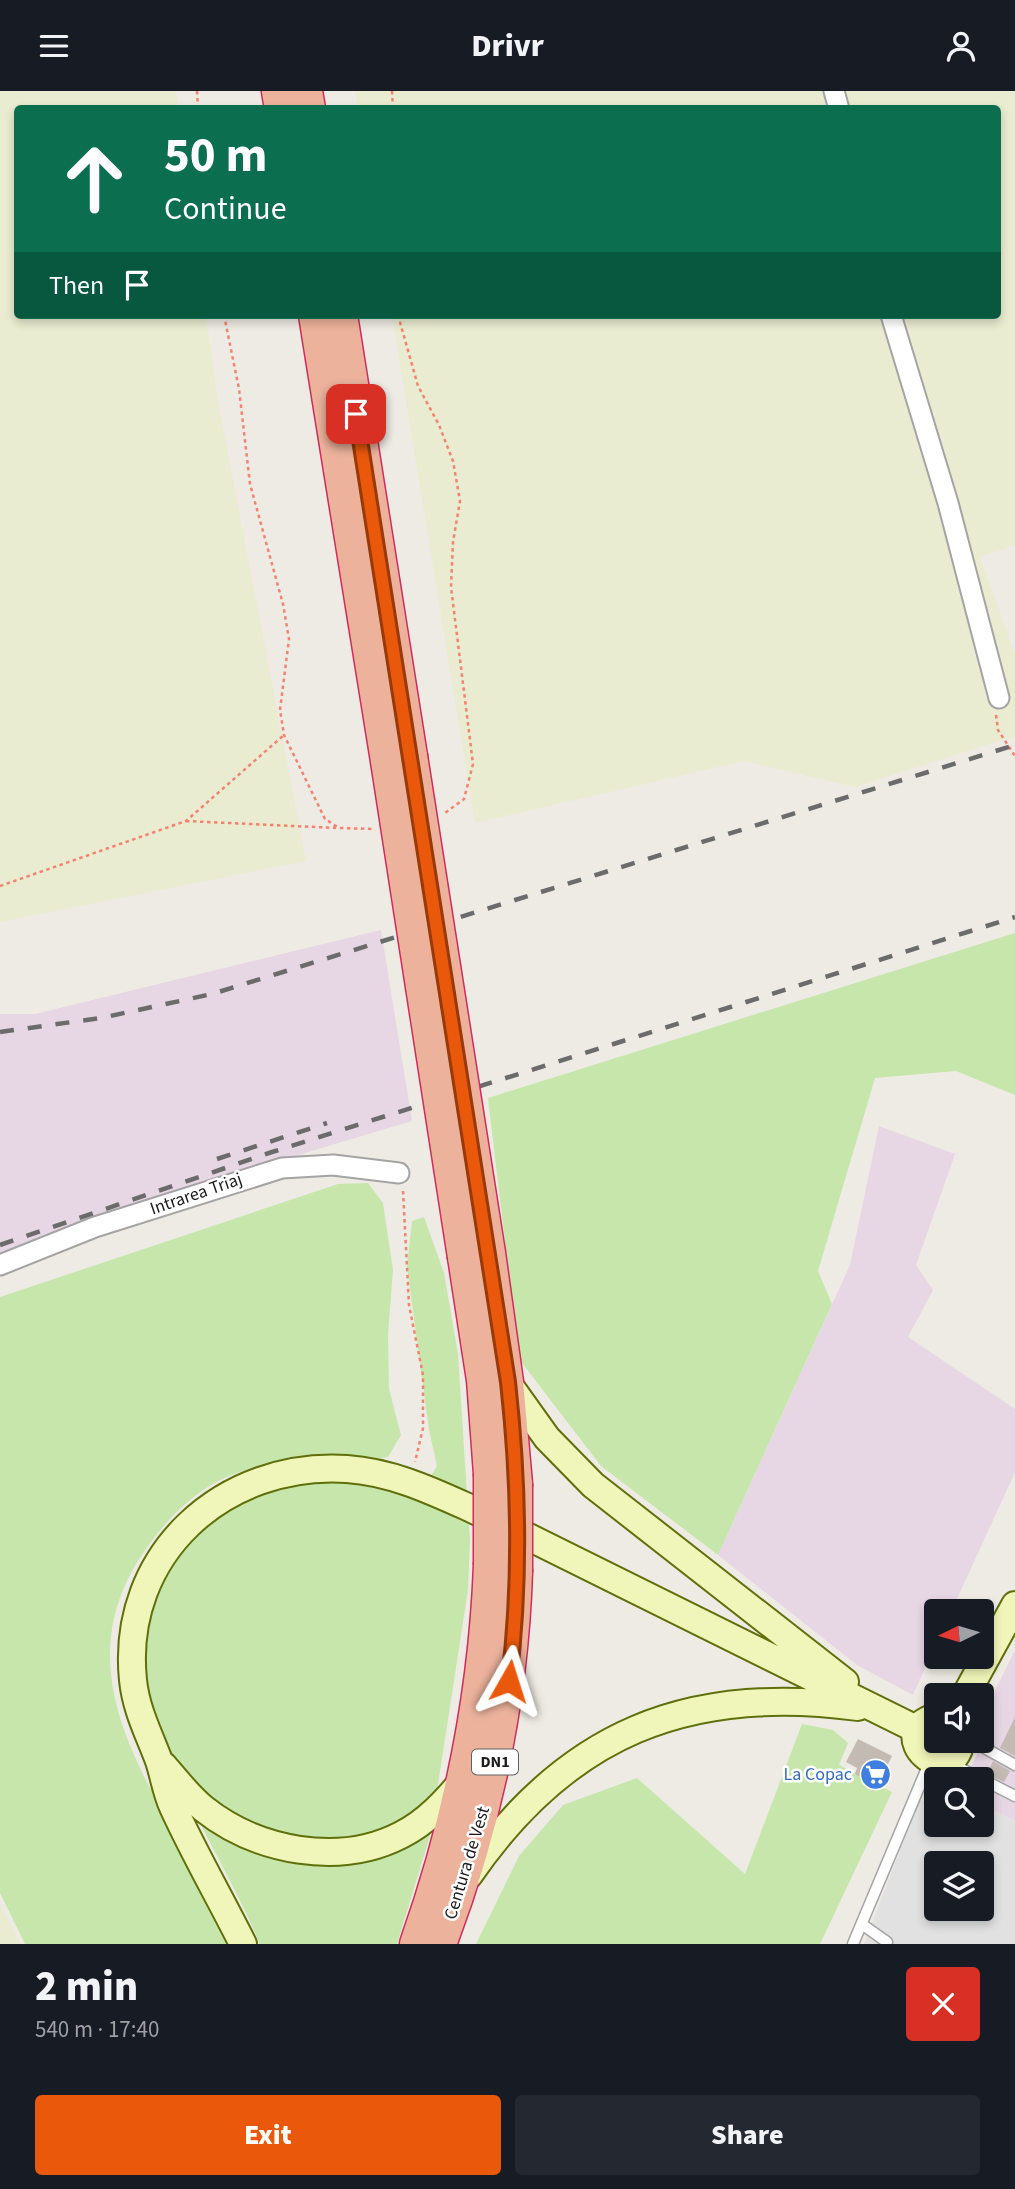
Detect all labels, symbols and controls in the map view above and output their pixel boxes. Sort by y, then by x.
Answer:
text: Drivr [471,23,544,69]
icon: menu [35,27,73,65]
icon: person [942,27,980,65]
text: 50 m [164,121,268,191]
icon: ahead [49,133,140,224]
text: Continue [164,186,287,232]
icon: arrive [118,266,156,304]
text: Then [49,267,104,304]
pin [326,384,386,444]
icon: arrive [337,395,375,433]
street label: Intrarea Triaj [147,1167,245,1221]
north arrow [924,1599,994,1669]
map controls [924,1599,994,1921]
position arrow [472,1644,546,1718]
button: sound [924,1683,994,1753]
road number: DN1 [472,1749,518,1775]
supermarket icon: La Copac [858,1757,892,1791]
place label: La Copac [784,1762,852,1787]
button: search [924,1767,994,1837]
street label: Centura de Vest [438,1803,496,1923]
button: layers [924,1851,994,1921]
text: 2 min [35,1957,138,2017]
button: close [906,1967,980,2041]
text: 540 m · 17:40 [35,2013,159,2046]
button: Exit [35,2095,501,2175]
button: Share [515,2095,980,2175]

